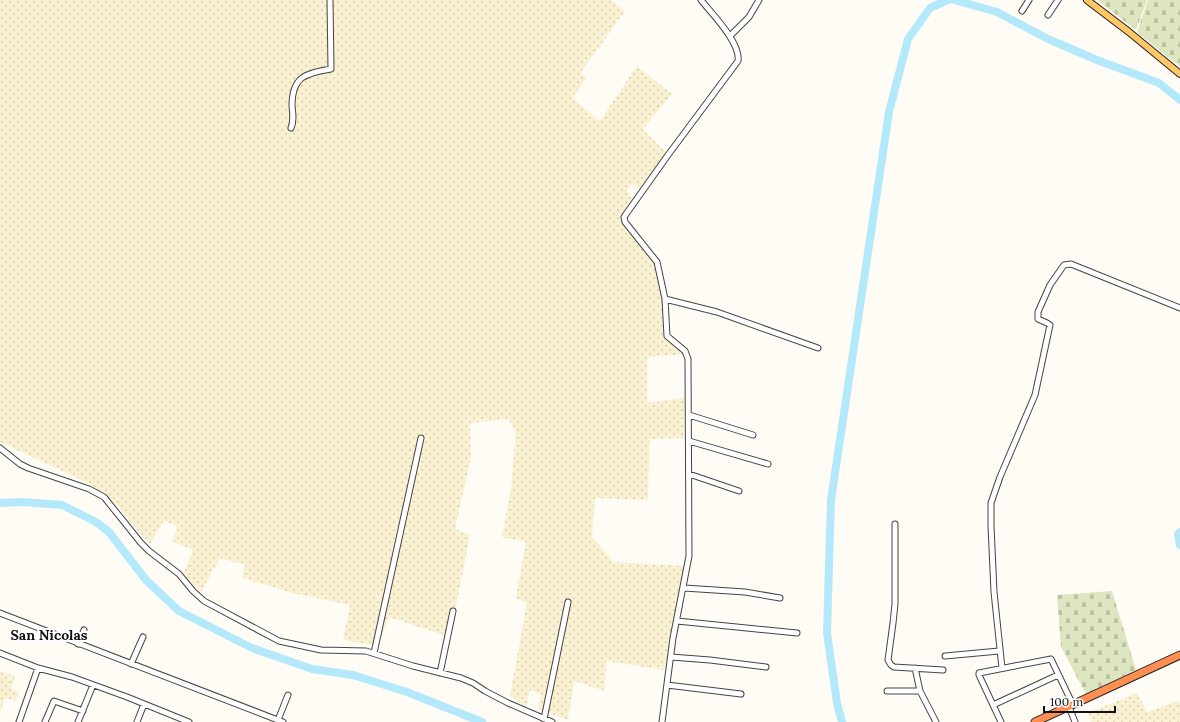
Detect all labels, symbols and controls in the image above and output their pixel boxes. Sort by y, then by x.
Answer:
district label: San Nicolas [10,626,88,644]
scale bar [1044,688,1115,714]
text: 100 m [1050,694,1083,709]

